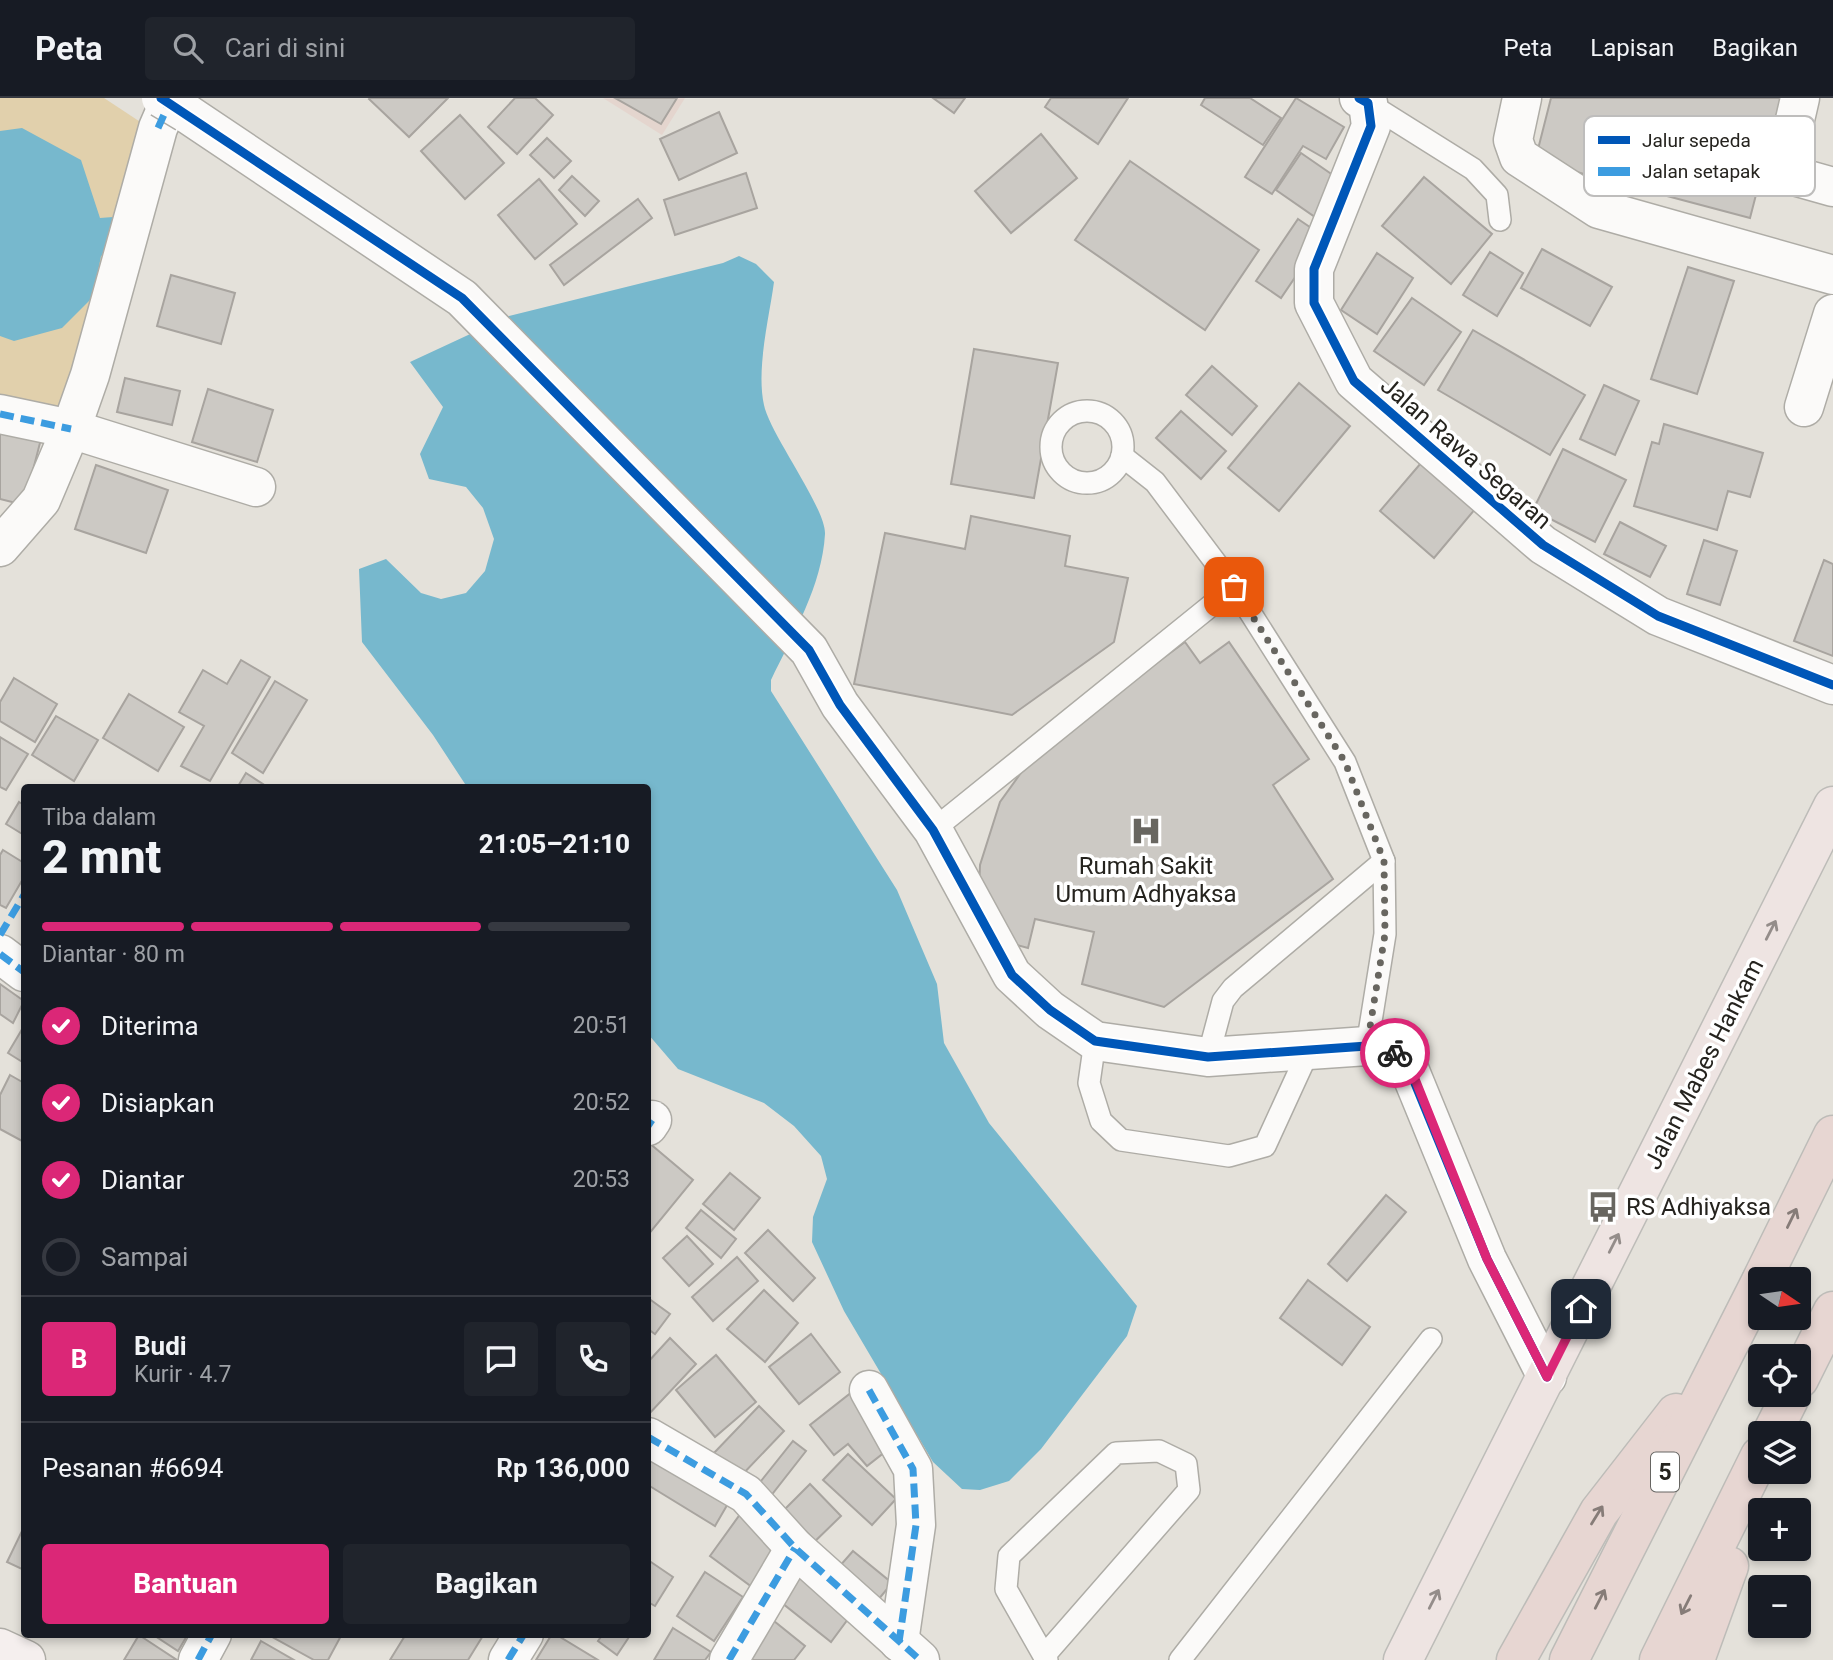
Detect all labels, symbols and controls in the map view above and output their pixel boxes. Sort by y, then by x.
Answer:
search box [145,17,635,80]
text: Peta [35,29,103,68]
icon: search [169,29,207,67]
text: Cari di sini [225,33,345,63]
text: Peta [1504,34,1552,62]
text: Lapisan [1590,34,1674,62]
text: Bagikan [1712,34,1798,62]
legend [1584,116,1815,196]
text: Jalur sepeda [1642,129,1751,152]
text: Jalan setapak [1642,160,1760,183]
street label: Jalan Rawa Segaran [1375,371,1557,535]
pin [1204,557,1264,617]
icon: bag [1215,568,1253,606]
text: Tiba dalam [42,804,156,831]
hospital icon: Rumah Sakit Umum Adhyaksa [1129,814,1163,848]
text: 21:05–21:10 [479,829,630,859]
text: 2 mnt [42,830,161,884]
place label: Rumah Sakit Umum Adhyaksa [1055,852,1237,908]
one-way arrow [1764,920,1778,941]
text: Diantar · 80 m [42,941,185,968]
street label: Jalan Mabes Hankam [1639,954,1769,1174]
icon: check [42,1007,80,1045]
text: Diterima [101,1011,199,1041]
text: 20:51 [573,1012,630,1039]
courier [1360,1018,1430,1088]
icon: bike [1376,1034,1414,1072]
icon: check [42,1084,80,1122]
text: Disiapkan [101,1088,215,1118]
text: 20:52 [573,1089,630,1116]
icon: check [42,1161,80,1199]
text: Diantar [101,1165,184,1195]
text: 20:53 [573,1166,630,1193]
bus stop icon: RS Adhiyaksa [1586,1190,1620,1224]
place label: RS Adhiyaksa [1626,1193,1771,1221]
one-way arrow [1786,1208,1800,1229]
one-way arrow [1608,1233,1622,1254]
text: Sampai [101,1242,188,1272]
north arrow [1748,1267,1811,1330]
map controls [1748,1267,1811,1638]
pin [1551,1279,1611,1339]
icon: home [1562,1290,1600,1328]
button: chat [464,1322,538,1396]
button: phone [556,1322,630,1396]
text: Budi [134,1331,187,1361]
text: B [71,1344,87,1374]
button: locate [1748,1344,1811,1407]
text: Kurir · 4.7 [134,1361,231,1388]
button: layers [1748,1421,1811,1484]
road number: 5 [1651,1452,1679,1492]
text: Pesanan #6694 [42,1453,223,1483]
text: Rp 136,000 [496,1453,630,1483]
button: + [1748,1498,1811,1561]
one-way arrow [1591,1506,1605,1526]
button: Bantuan [42,1544,329,1624]
button: Bagikan [343,1544,630,1624]
button: − [1748,1575,1811,1638]
one-way arrow [1428,1589,1442,1610]
one-way arrow [1594,1589,1608,1610]
one-way arrow [1679,1594,1693,1615]

